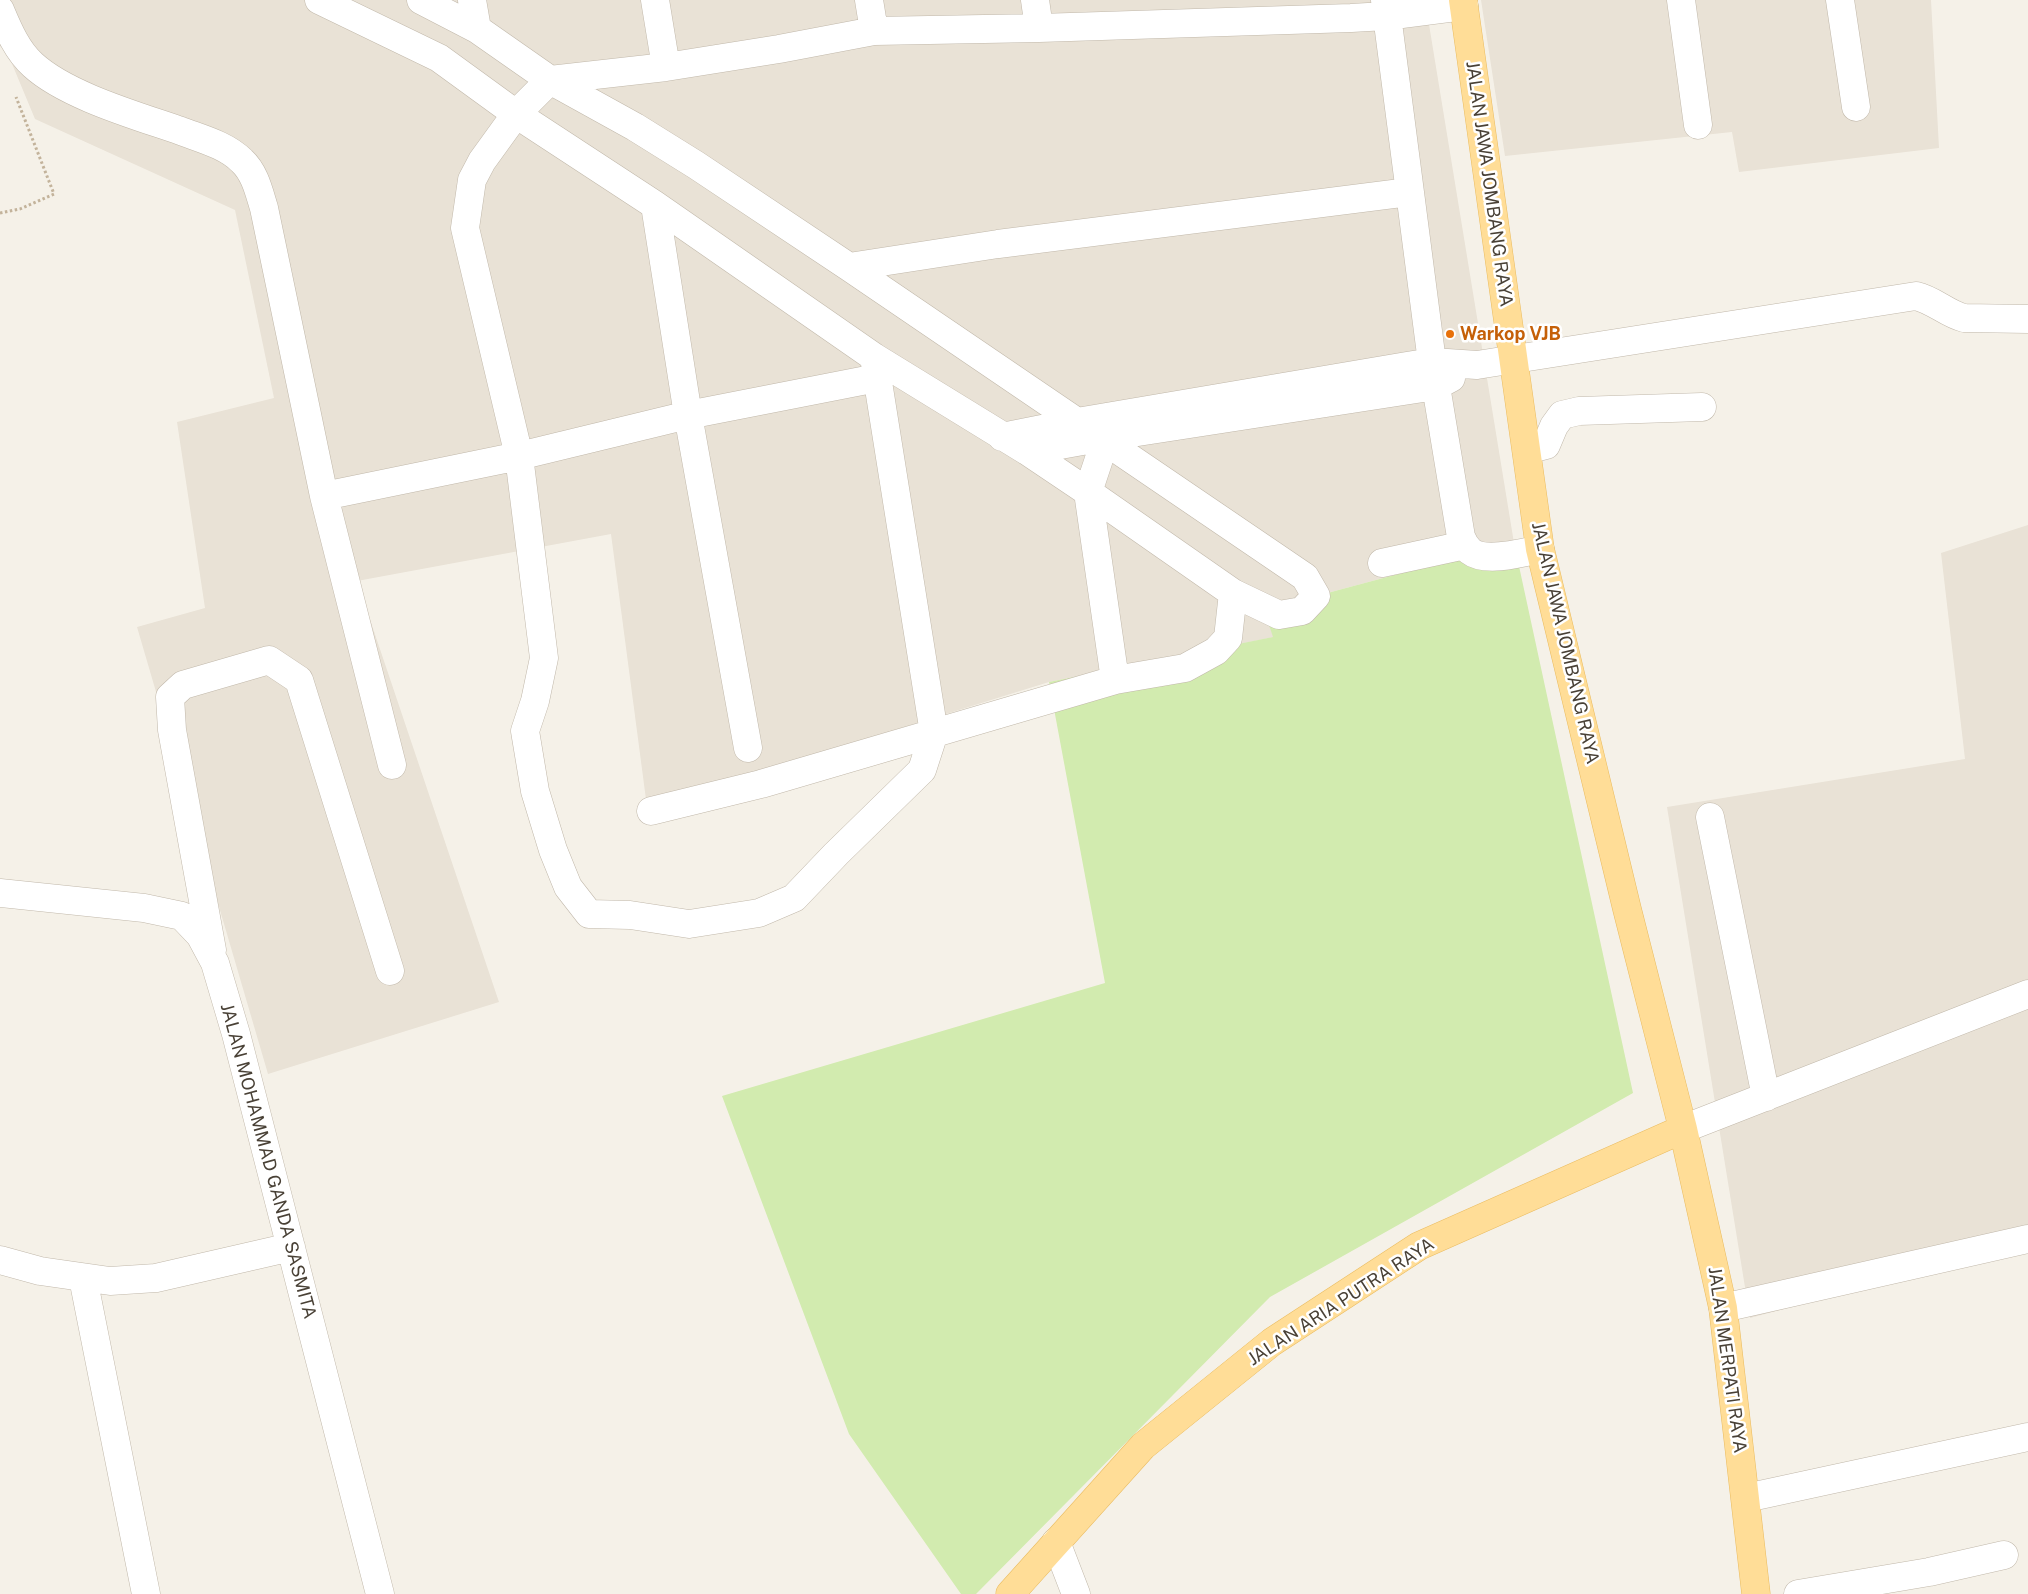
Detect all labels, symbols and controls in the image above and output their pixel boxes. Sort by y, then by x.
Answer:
street label: JALAN JAWA JOMBANG RAYA [1461,60,1517,308]
place label: Warkop VJB [1460,323,1561,345]
marker: Warkop VJB [1444,328,1456,340]
street label: JALAN JAWA JOMBANG RAYA [1527,520,1603,766]
street label: JALAN MOHAMMAD GANDA SASMITA [215,1001,321,1321]
street label: JALAN ARIA PUTRA RAYA [1244,1234,1438,1370]
street label: JALAN MERPATI RAYA [1703,1266,1751,1454]

